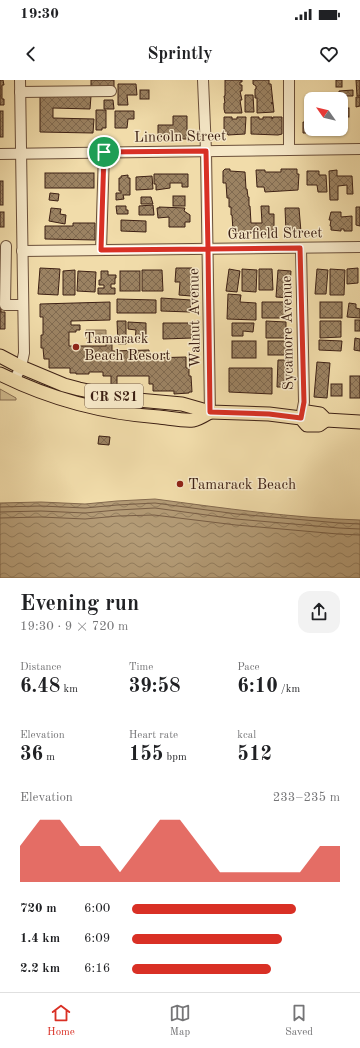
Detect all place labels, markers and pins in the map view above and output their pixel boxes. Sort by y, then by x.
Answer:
pin [87,135,121,169]
place label: Tamarack Beach Resort [84,332,171,364]
marker: Tamarack Beach Resort [71,342,81,352]
place label: Tamarack Beach [188,478,296,493]
marker: Tamarack Beach [175,479,185,489]

